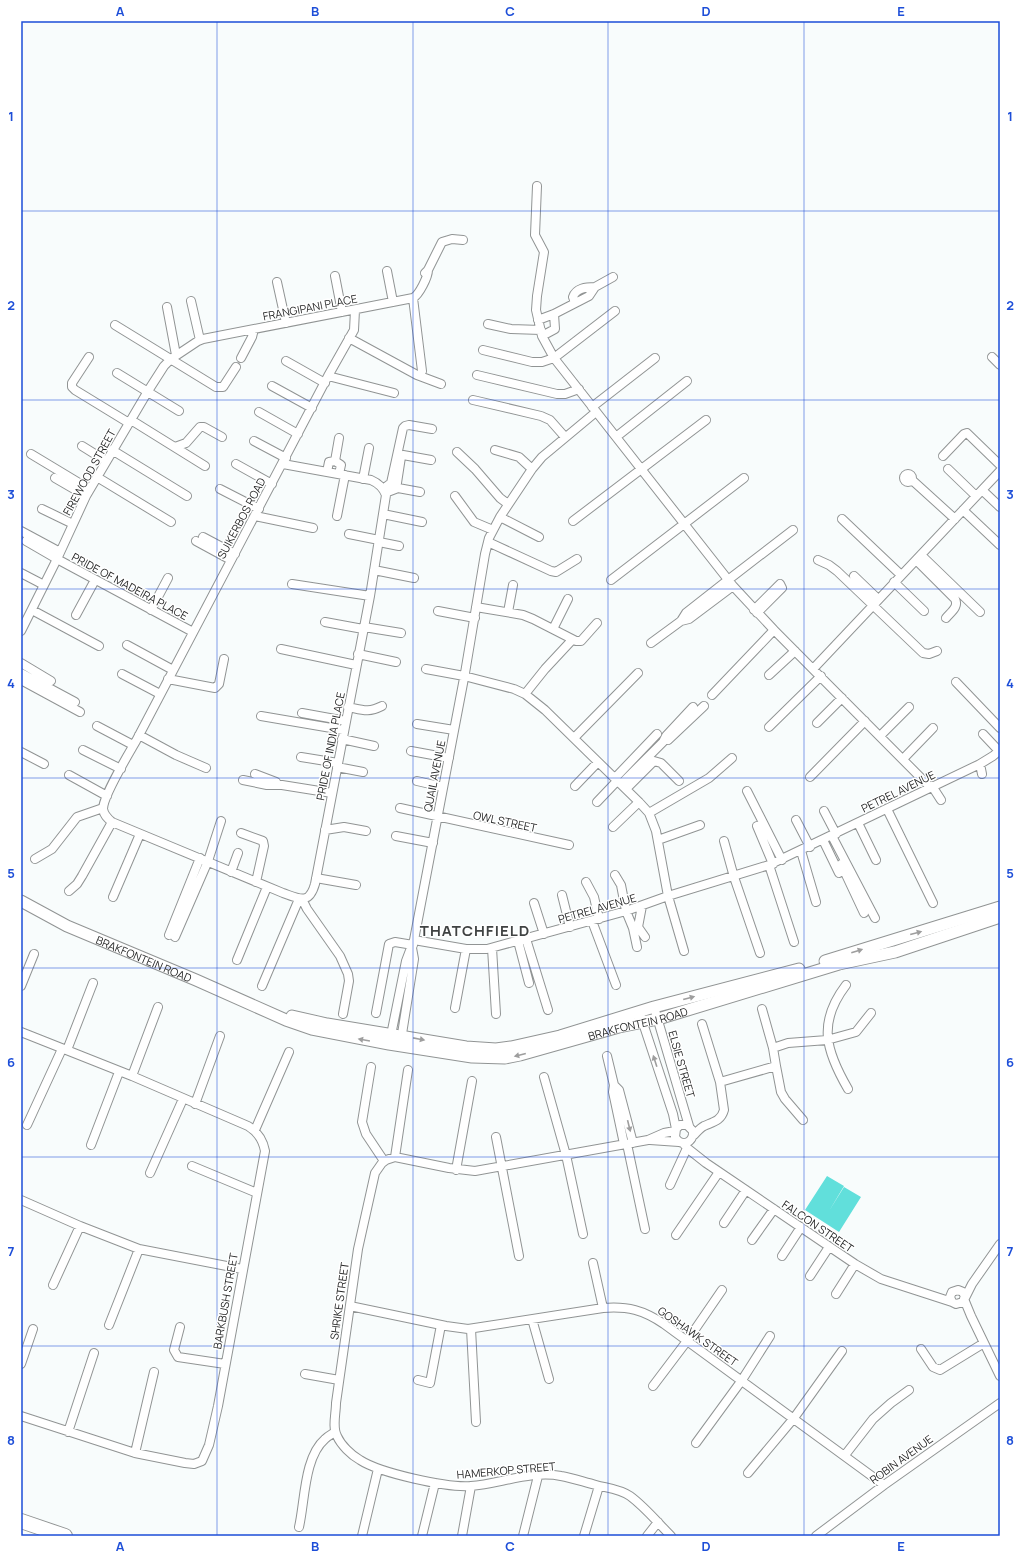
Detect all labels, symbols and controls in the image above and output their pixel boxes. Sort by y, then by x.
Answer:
text: A [116,2,125,20]
text: B [311,2,319,20]
text: C [505,2,515,20]
text: D [701,2,711,20]
text: E [897,2,905,20]
text: 1 [8,107,14,125]
text: 1 [1007,107,1013,125]
street label: FRANGIPANI PLACE [262,290,358,324]
text: 2 [7,296,15,314]
text: 2 [1006,296,1014,314]
street label: FIREWOOD STREET [59,426,119,518]
street label: SUIKERBOS ROAD [213,475,269,561]
text: 3 [7,485,15,503]
text: 3 [1006,485,1014,503]
street label: PRIDE OF MADEIRA PLACE [69,549,191,623]
text: 4 [7,674,15,692]
text: 4 [1006,674,1014,692]
street label: PRIDE OF INDIA PLACE [312,691,348,801]
street label: QUAIL AVENUE [420,739,448,813]
street label: PETREL AVENUE [859,767,937,815]
street label: OWL STREET [472,807,539,835]
text: 5 [7,864,15,882]
text: 5 [1006,864,1014,882]
street label: PETREL AVENUE [556,890,638,926]
district label: THATCHFIELD [420,920,530,941]
one-way arrow [910,930,922,936]
street label: BRAKFONTEIN ROAD [94,932,194,985]
one-way arrow [851,948,863,954]
one-way arrow [683,995,695,1001]
street label: BRAKFONTEIN ROAD [586,1003,689,1043]
street label: ELSIE STREET [665,1029,699,1100]
one-way arrow [358,1036,370,1042]
one-way arrow [412,1036,425,1042]
one-way arrow [514,1052,526,1058]
text: 6 [7,1053,15,1071]
text: 6 [1006,1053,1014,1071]
one-way arrow [652,1055,658,1067]
one-way arrow [626,1120,632,1133]
street label: FALCON STREET [779,1197,857,1256]
text: 7 [8,1242,15,1260]
text: 7 [1007,1242,1014,1260]
street label: BARKBUSH STREET [209,1251,241,1350]
street label: SHRIKE STREET [326,1261,352,1341]
street label: GOSHAWK STREET [655,1303,741,1369]
text: 8 [7,1431,15,1449]
street label: ROBIN AVENUE [866,1431,936,1487]
text: 8 [1006,1431,1014,1449]
street label: HAMERKOP STREET [456,1458,557,1482]
text: A [116,1537,125,1555]
text: B [311,1537,319,1555]
text: C [505,1537,515,1555]
text: D [701,1537,711,1555]
text: E [897,1537,905,1555]

